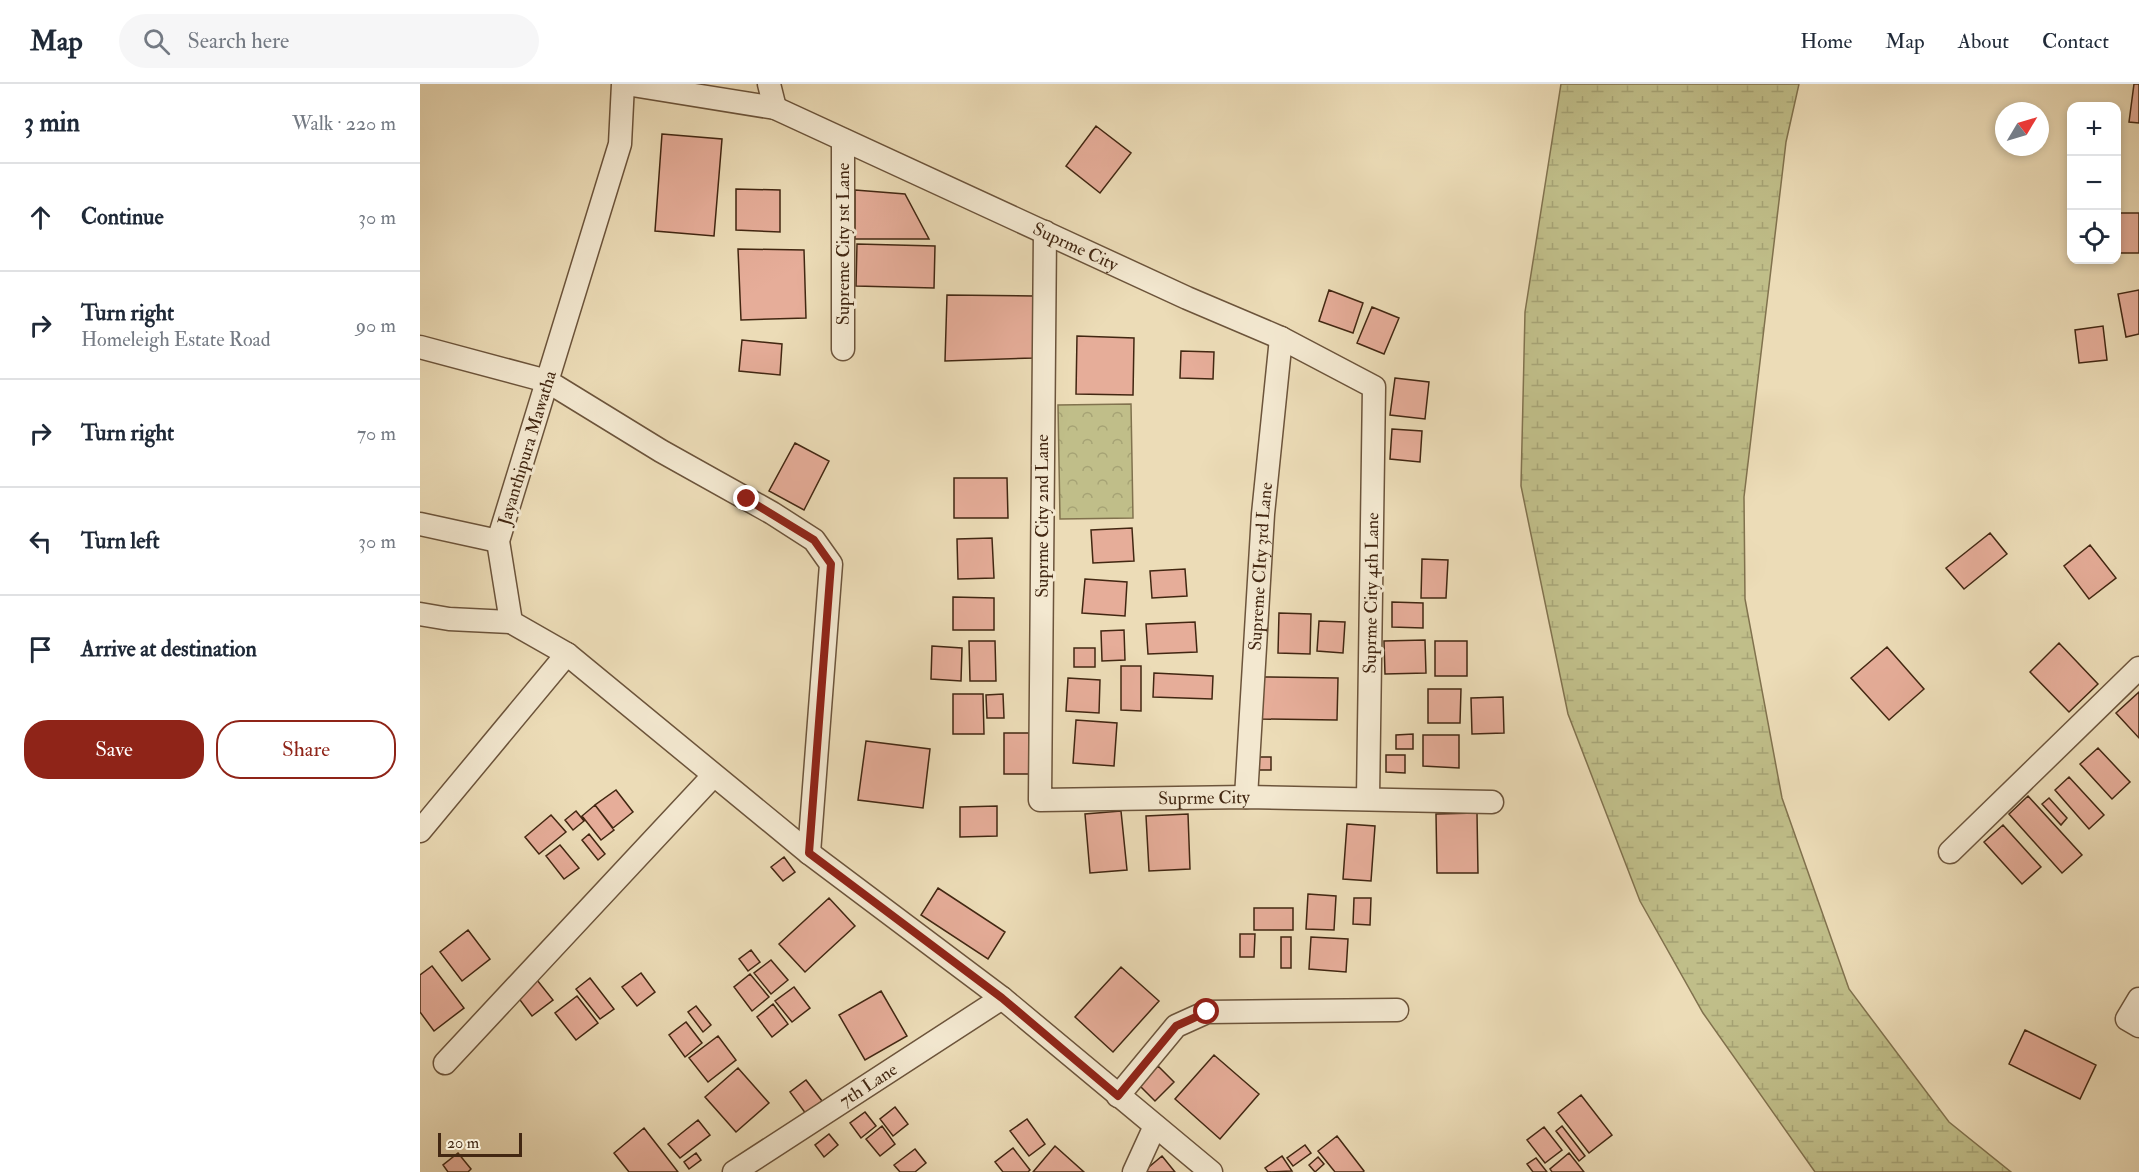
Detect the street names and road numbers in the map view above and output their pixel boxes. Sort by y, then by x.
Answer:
street label: Supreme City 1st Lane [832,162,855,325]
street label: Suprme City [1029,217,1123,277]
street label: Jayanthipura Mawatha [493,367,562,529]
street label: Suprme City 2nd Lane [1031,434,1054,598]
street label: Supreme CIty 3rd Lane [1244,481,1278,651]
street label: Suprme City 4th Lane [1359,512,1384,674]
street label: Suprme City [1158,786,1251,810]
street label: 7th Lane [835,1058,902,1113]

